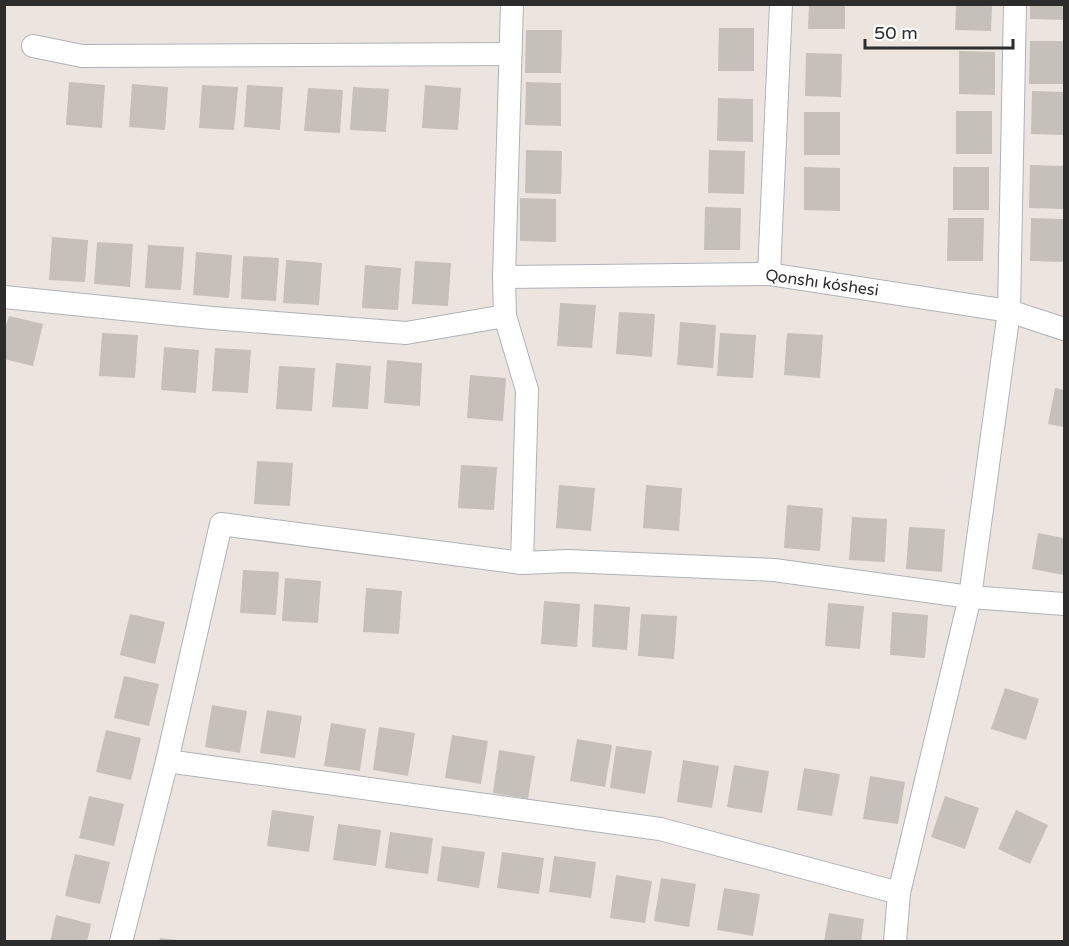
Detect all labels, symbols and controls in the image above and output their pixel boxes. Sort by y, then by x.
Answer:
scale bar [865,12,1014,50]
text: 50 m [874,22,918,44]
street label: Qonshı kóshesi [764,265,880,301]

